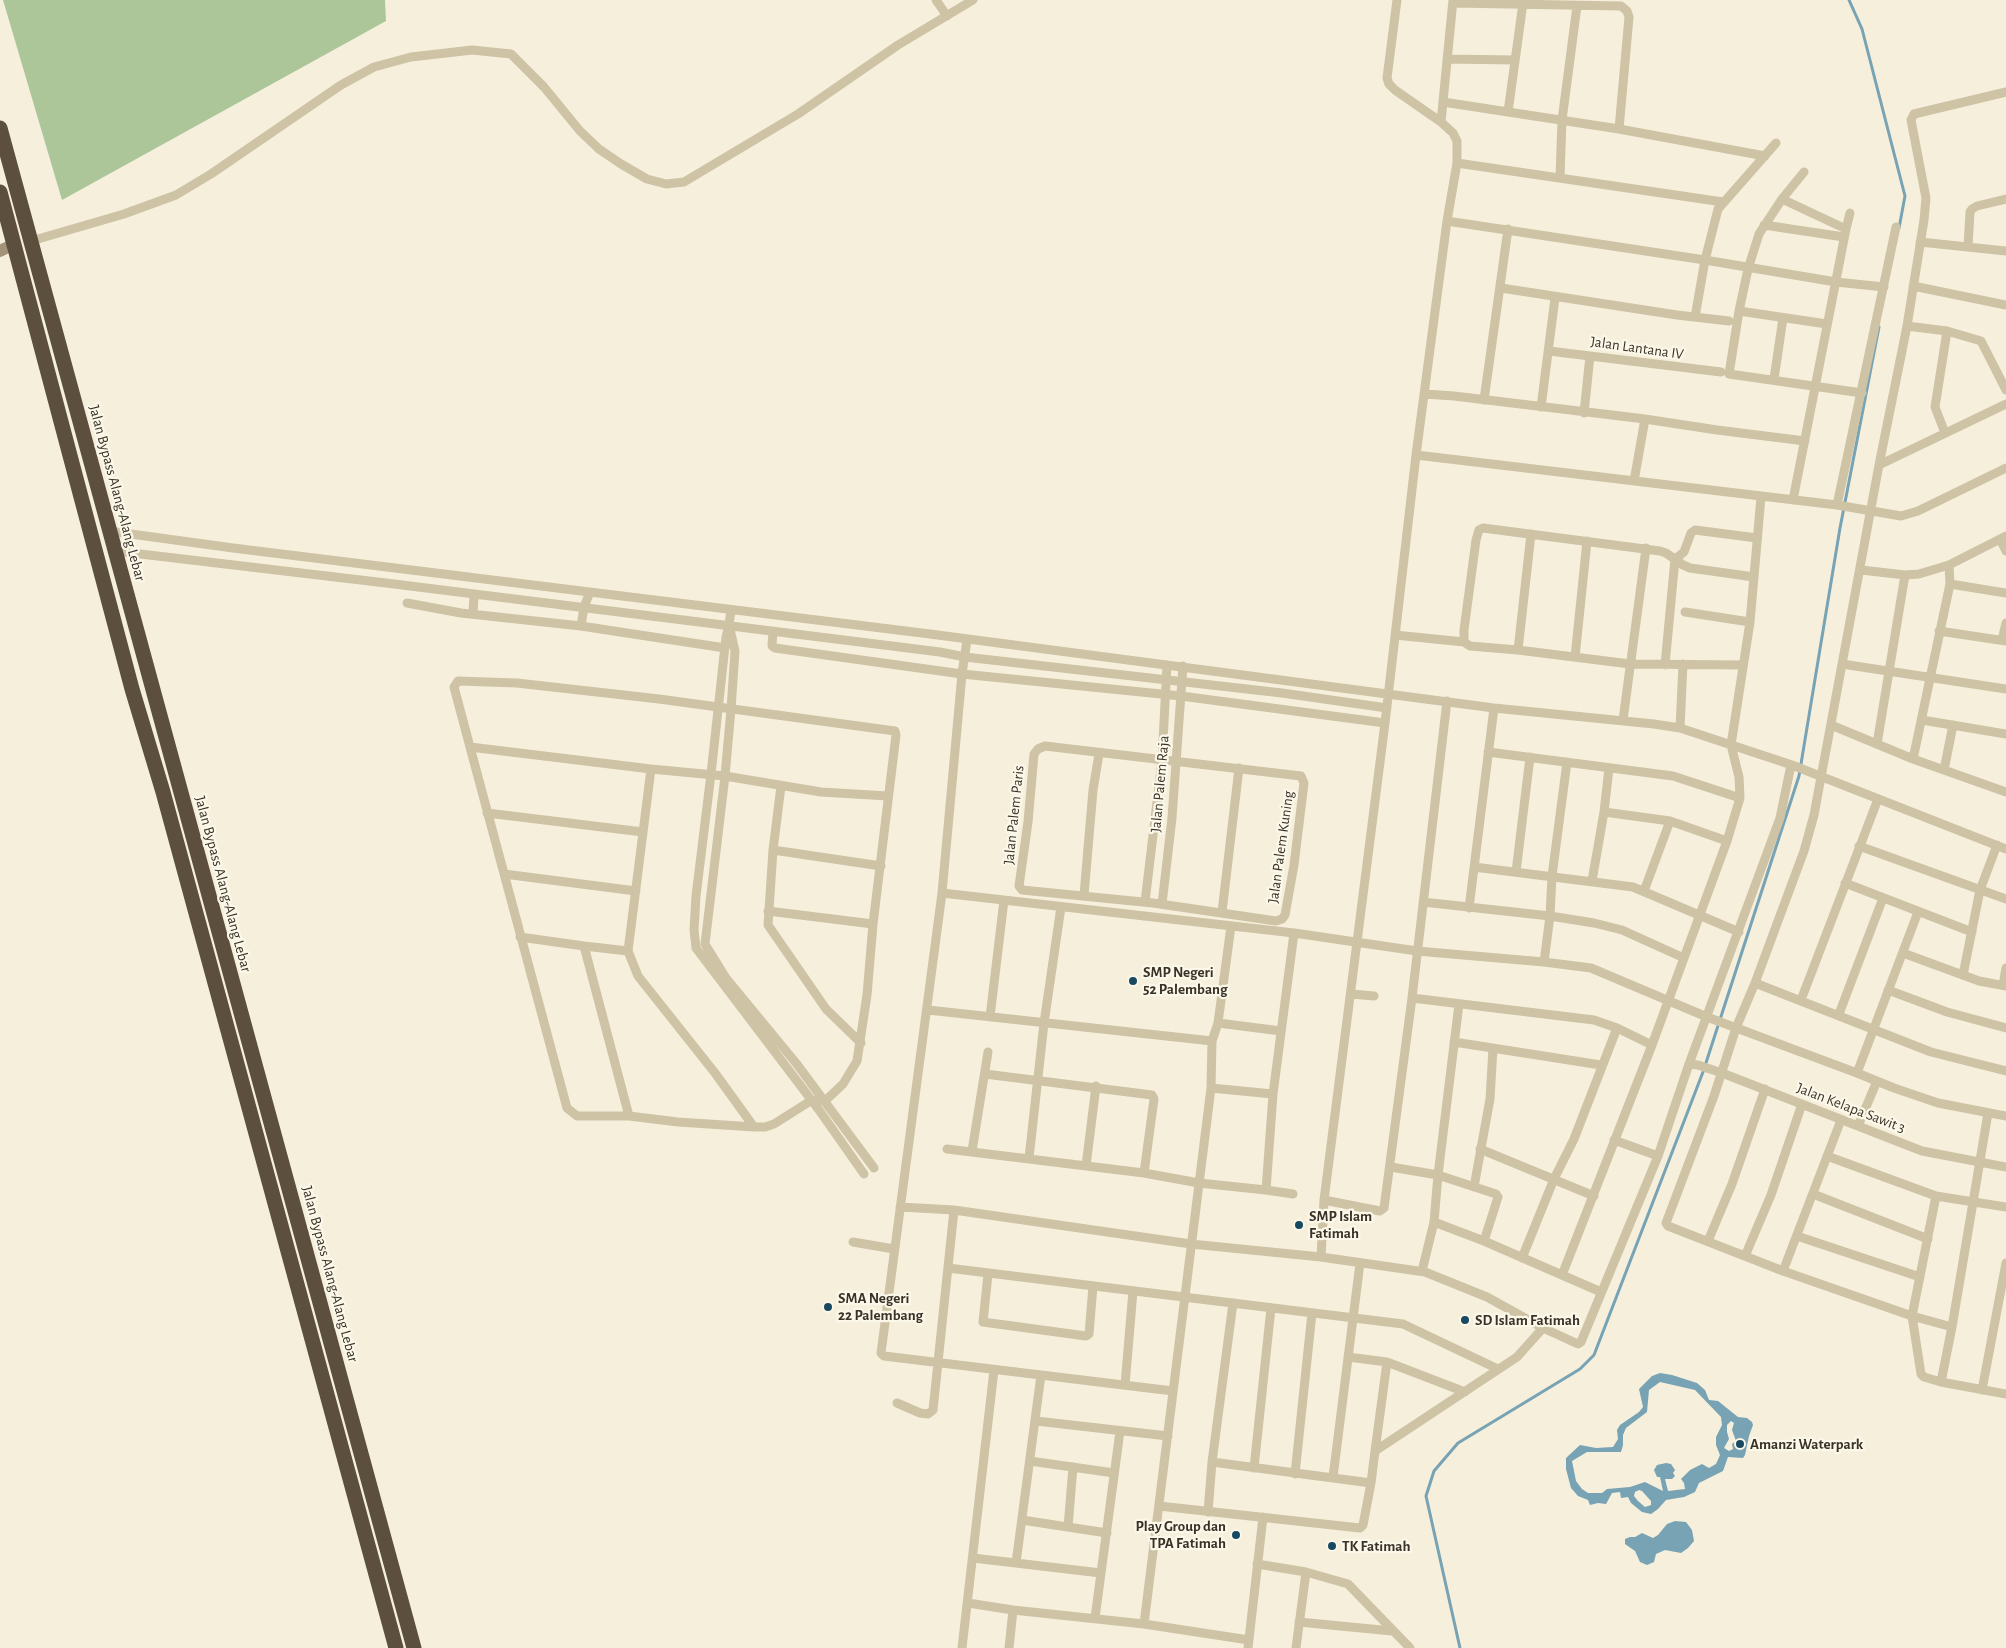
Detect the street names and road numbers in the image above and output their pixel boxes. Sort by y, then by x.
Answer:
street label: Jalan Lantana IV [1589,333,1685,363]
street label: Jalan Bypass Alang-Alang Lebar [85,403,149,583]
street label: Jalan Palem Raja [1147,735,1173,833]
street label: Jalan Palem Paris [1000,765,1028,865]
street label: Jalan Palem Kuning [1264,790,1298,904]
street label: Jalan Bypass Alang-Alang Lebar [191,794,255,974]
street label: Jalan Kelapa Sawit 3 [1794,1079,1908,1137]
street label: Jalan Bypass Alang-Alang Lebar [298,1184,362,1364]

